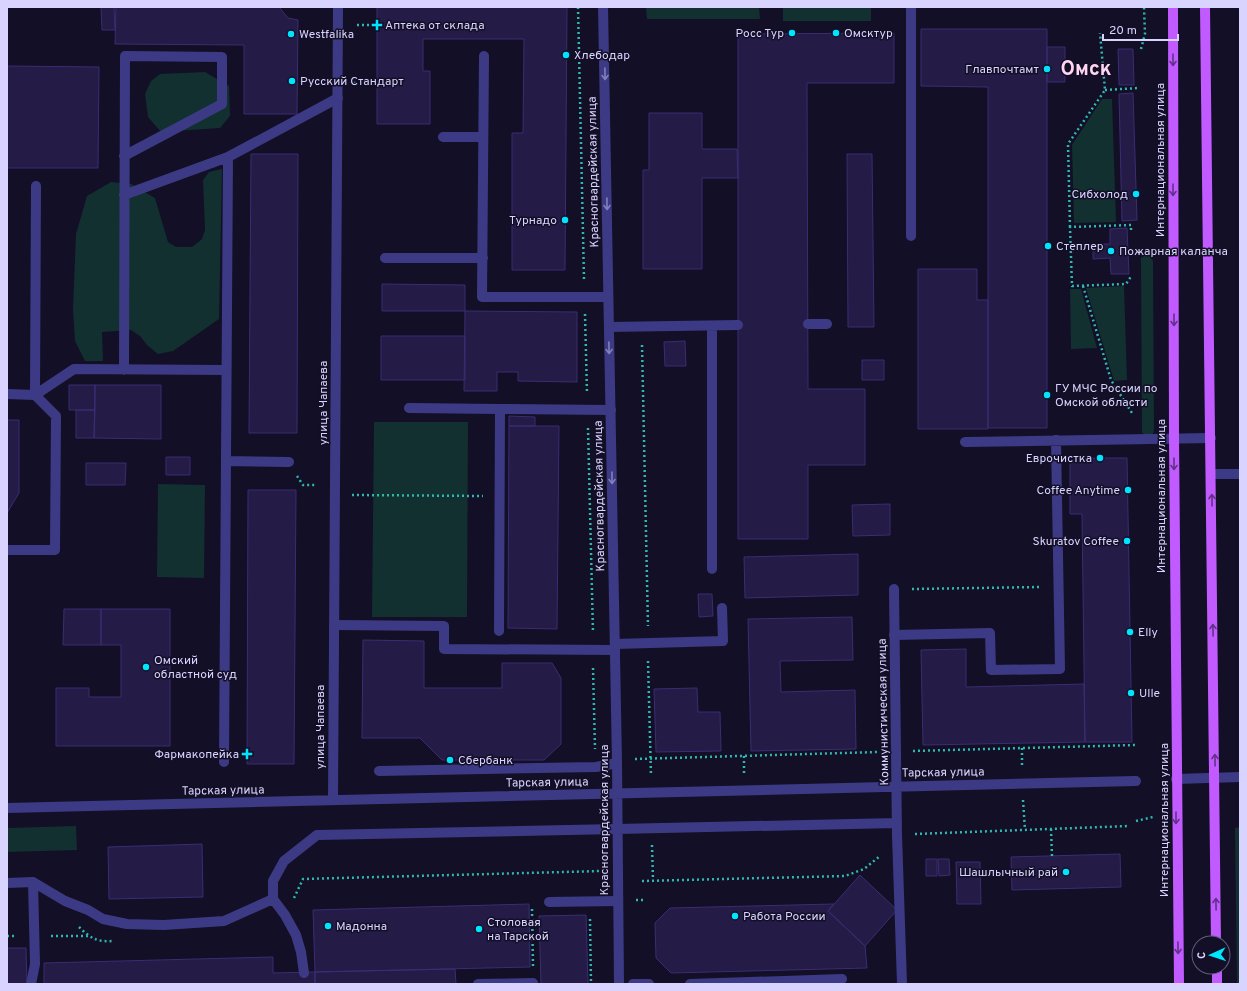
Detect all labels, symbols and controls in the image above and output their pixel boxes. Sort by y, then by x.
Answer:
scale bar [1103,16,1178,42]
place label: Аптека от склада [385,18,484,34]
marker: Аптека от склада [372,20,382,30]
text: 20 m [1109,23,1137,39]
place label: Росс Тур [735,26,784,42]
place label: Омсктур [844,26,893,42]
place label: Westfalika [299,27,354,43]
marker: Росс Тур [787,28,797,38]
marker: Омсктур [831,28,841,38]
marker: Westfalika [286,29,296,39]
place label: Хлебодар [574,48,630,64]
marker: Хлебодар [561,50,571,60]
one-way arrow [1169,53,1177,66]
district label: Омск [1061,57,1112,83]
place label: Главпочтамт [965,62,1040,78]
marker: Главпочтамт [1042,64,1052,74]
one-way arrow [601,67,608,80]
place label: Русский Стандарт [300,74,404,90]
marker: Русский Стандарт [287,76,297,86]
street label: Интернациональная улица [1153,83,1169,237]
street label: Красногвардейская улица [585,96,603,248]
one-way arrow [1169,183,1177,196]
place label: Сибхолод [1071,187,1128,203]
marker: Сибхолод [1131,189,1141,199]
one-way arrow [603,197,610,210]
place label: Турнадо [509,213,557,229]
marker: Турнадо [560,215,570,225]
place label: Степлер [1056,239,1104,255]
marker: Степлер [1043,241,1053,251]
place label: Пожарная каланча [1119,244,1228,260]
marker: Пожарная каланча [1106,246,1116,256]
one-way arrow [1170,313,1178,326]
one-way arrow [605,341,613,354]
street label: улица Чапаева [316,361,332,445]
place label: ГУ МЧС России по Омской области [1055,381,1158,411]
marker: ГУ МЧС России по Омской области [1042,390,1052,400]
street label: Интернациональная улица [1154,419,1170,573]
street label: Красногвардейская улица [591,420,609,572]
place label: Еврочистка [1026,451,1092,467]
marker: Еврочистка [1095,453,1105,463]
one-way arrow [1170,457,1178,470]
one-way arrow [608,471,616,484]
place label: Coffee Anytime [1036,483,1120,499]
marker: Coffee Anytime [1123,485,1133,495]
one-way arrow [1208,494,1216,507]
place label: Skuratov Coffee [1032,534,1119,550]
marker: Skuratov Coffee [1122,536,1132,546]
one-way arrow [1209,624,1217,637]
place label: Elly [1138,625,1158,641]
marker: Elly [1125,627,1135,637]
street label: Коммунистическая улица [875,638,893,786]
place label: Омский областной суд [154,653,237,683]
marker: Омский областной суд [141,662,151,672]
street label: улица Чапаева [313,685,329,769]
place label: Ulle [1139,686,1160,702]
marker: Ulle [1126,688,1136,698]
street label: Интернациональная улица [1157,743,1173,897]
street label: Красногвардейская улица [597,744,613,896]
place label: Фармакопейка [154,747,239,763]
marker: Фармакопейка [242,749,252,759]
place label: Сбербанк [458,753,513,769]
one-way arrow [1211,754,1219,767]
marker: Сбербанк [445,755,455,765]
street label: Тарская улица [901,764,985,782]
street label: Тарская улица [505,774,589,792]
street label: Тарская улица [181,782,265,800]
one-way arrow [1172,811,1180,824]
place label: Шашлычный рай [959,865,1058,881]
marker: Шашлычный рай [1061,867,1071,877]
one-way arrow [1212,898,1220,911]
place label: Работа России [743,909,826,925]
marker: Работа России [730,911,740,921]
place label: Столовая на Тарской [487,915,549,945]
place label: Мадонна [336,919,387,935]
marker: Мадонна [323,921,333,931]
marker: Столовая на Тарской [474,924,484,934]
north arrow [1191,935,1231,975]
one-way arrow [1174,941,1182,954]
text: С [1195,952,1209,959]

